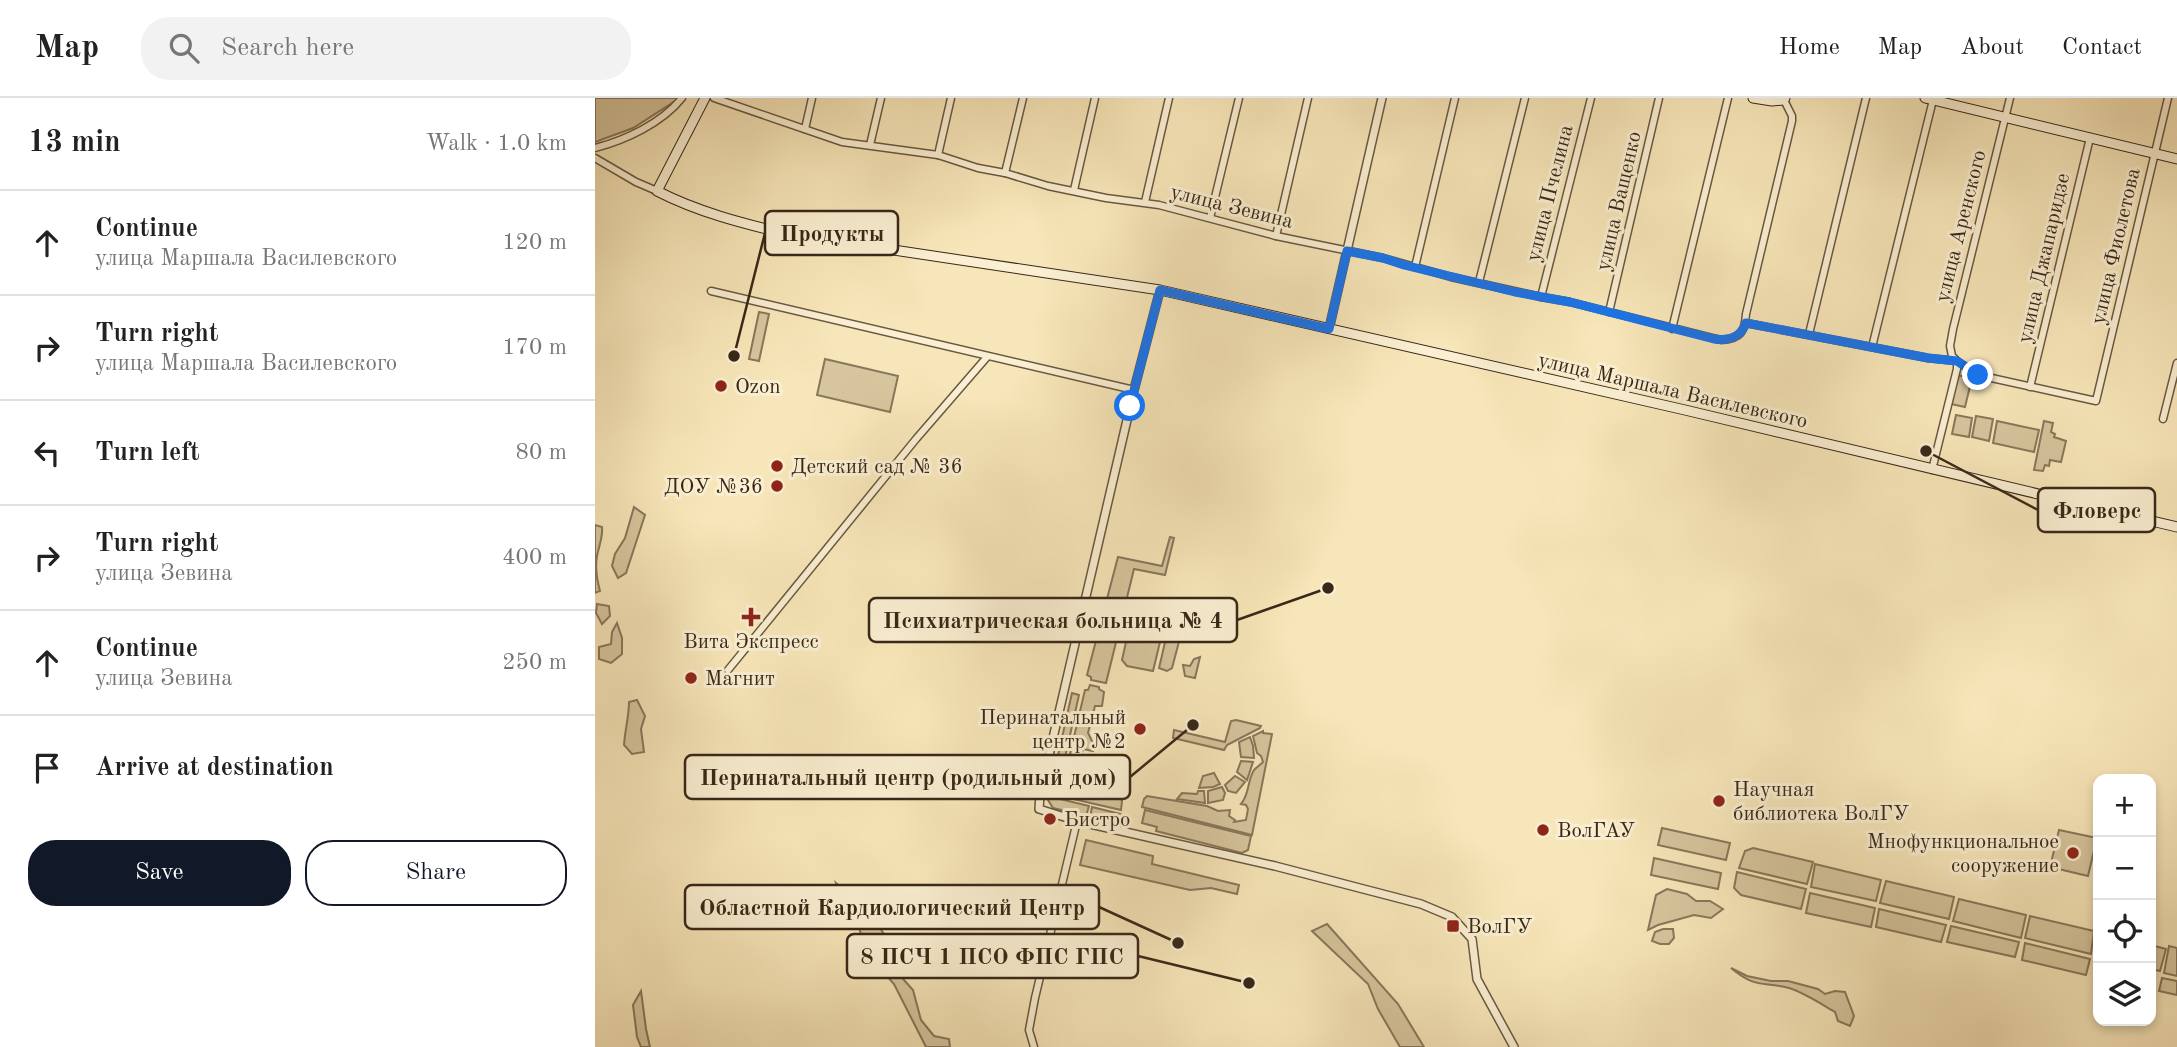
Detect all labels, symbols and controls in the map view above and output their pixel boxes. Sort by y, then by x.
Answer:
search box [141,17,631,80]
icon: search [165,29,203,67]
text: Map [35,32,99,65]
text: Search here [221,35,354,61]
text: Home [1779,36,1840,60]
text: Map [1878,36,1922,60]
text: About [1960,36,2024,60]
text: Contact [2062,36,2142,60]
street label: улица Пчелина [1523,123,1578,264]
text: 13 min [28,128,121,158]
street label: улица Ващенко [1593,130,1646,273]
text: Walk · 1.0 km [426,132,567,155]
street label: улица Аренского [1932,148,1991,305]
street label: улица Фиолетова [2088,166,2145,327]
street label: улица Джапаридзе [2015,171,2074,345]
street label: улица Зевина [1168,182,1295,233]
callout: Продукты [765,211,898,255]
text: Continue [95,216,198,242]
text: Продукты [780,223,884,246]
icon: ahead [28,224,66,262]
text: 120 m [502,231,567,254]
text: улица Маршала Василевского [95,247,397,270]
text: Turn right [95,321,218,347]
icon: right [28,329,66,367]
text: 170 m [502,336,567,359]
street label: улица Маршала Василевского [1536,350,1809,433]
text: улица Маршала Василевского [95,352,397,375]
route end [1962,359,1993,390]
place label: Ozon [735,377,781,398]
marker: Ozon [713,378,729,394]
route start [1114,390,1145,421]
icon: left [28,434,66,472]
text: Turn left [95,440,200,466]
text: 80 m [516,441,567,464]
place label: Детский сад № 36 [791,457,963,478]
marker: Детский сад № 36 [769,458,785,474]
place label: ДОУ №36 [664,477,763,498]
marker: ДОУ №36 [769,478,785,494]
callout: Фловерс [2038,488,2155,532]
text: Фловерс [2053,500,2141,523]
text: Turn right [95,531,218,557]
icon: right [28,539,66,577]
text: 400 m [502,546,567,569]
text: улица Зевина [95,562,233,585]
callout: Психиатрическая больница № 4 [869,598,1237,642]
marker: Вита Экспресс [743,609,759,625]
text: Психиатрическая больница № 4 [883,610,1223,633]
place label: Вита Экспресс [683,632,819,653]
text: Continue [95,636,198,662]
icon: ahead [28,644,66,682]
text: 250 m [502,651,567,674]
text: улица Зевина [95,667,233,690]
place label: Магнит [705,669,775,690]
marker: Магнит [683,670,699,686]
place label: Перинатальный центр №2 [980,708,1126,753]
marker: Перинатальный центр №2 [1132,721,1148,737]
icon: arrive [28,749,66,787]
text: Arrive at destination [95,755,334,781]
callout: Перинатальный центр (родильный дом) [685,755,1130,799]
text: Перинатальный центр (родильный дом) [700,767,1116,790]
map controls [2093,774,2156,1026]
button: + [2093,774,2156,837]
place label: Научная библиотека ВолГУ [1733,780,1909,825]
marker: Научная библиотека ВолГУ [1711,793,1727,809]
place label: Бистро [1064,810,1131,831]
marker: Бистро [1042,811,1058,827]
place label: ВолГАУ [1557,821,1635,842]
marker: ВолГАУ [1535,822,1551,838]
place label: Мнофункциональное сооружение [1867,832,2059,877]
button: − [2093,837,2156,900]
button: Save [28,840,291,906]
button: Share [305,840,567,906]
marker: Мнофункциональное сооружение [2065,845,2081,861]
callout: Областной Кардиологический Центр [685,885,1099,929]
text: Областной Кардиологический Центр [699,897,1085,920]
button: locate [2093,900,2156,963]
place label: ВолГУ [1467,917,1532,938]
marker: ВолГУ [1445,918,1461,934]
callout: 8 ПСЧ 1 ПСО ФПС ГПС [847,934,1138,978]
text: 8 ПСЧ 1 ПСО ФПС ГПС [860,946,1124,969]
button: layers [2093,963,2156,1026]

